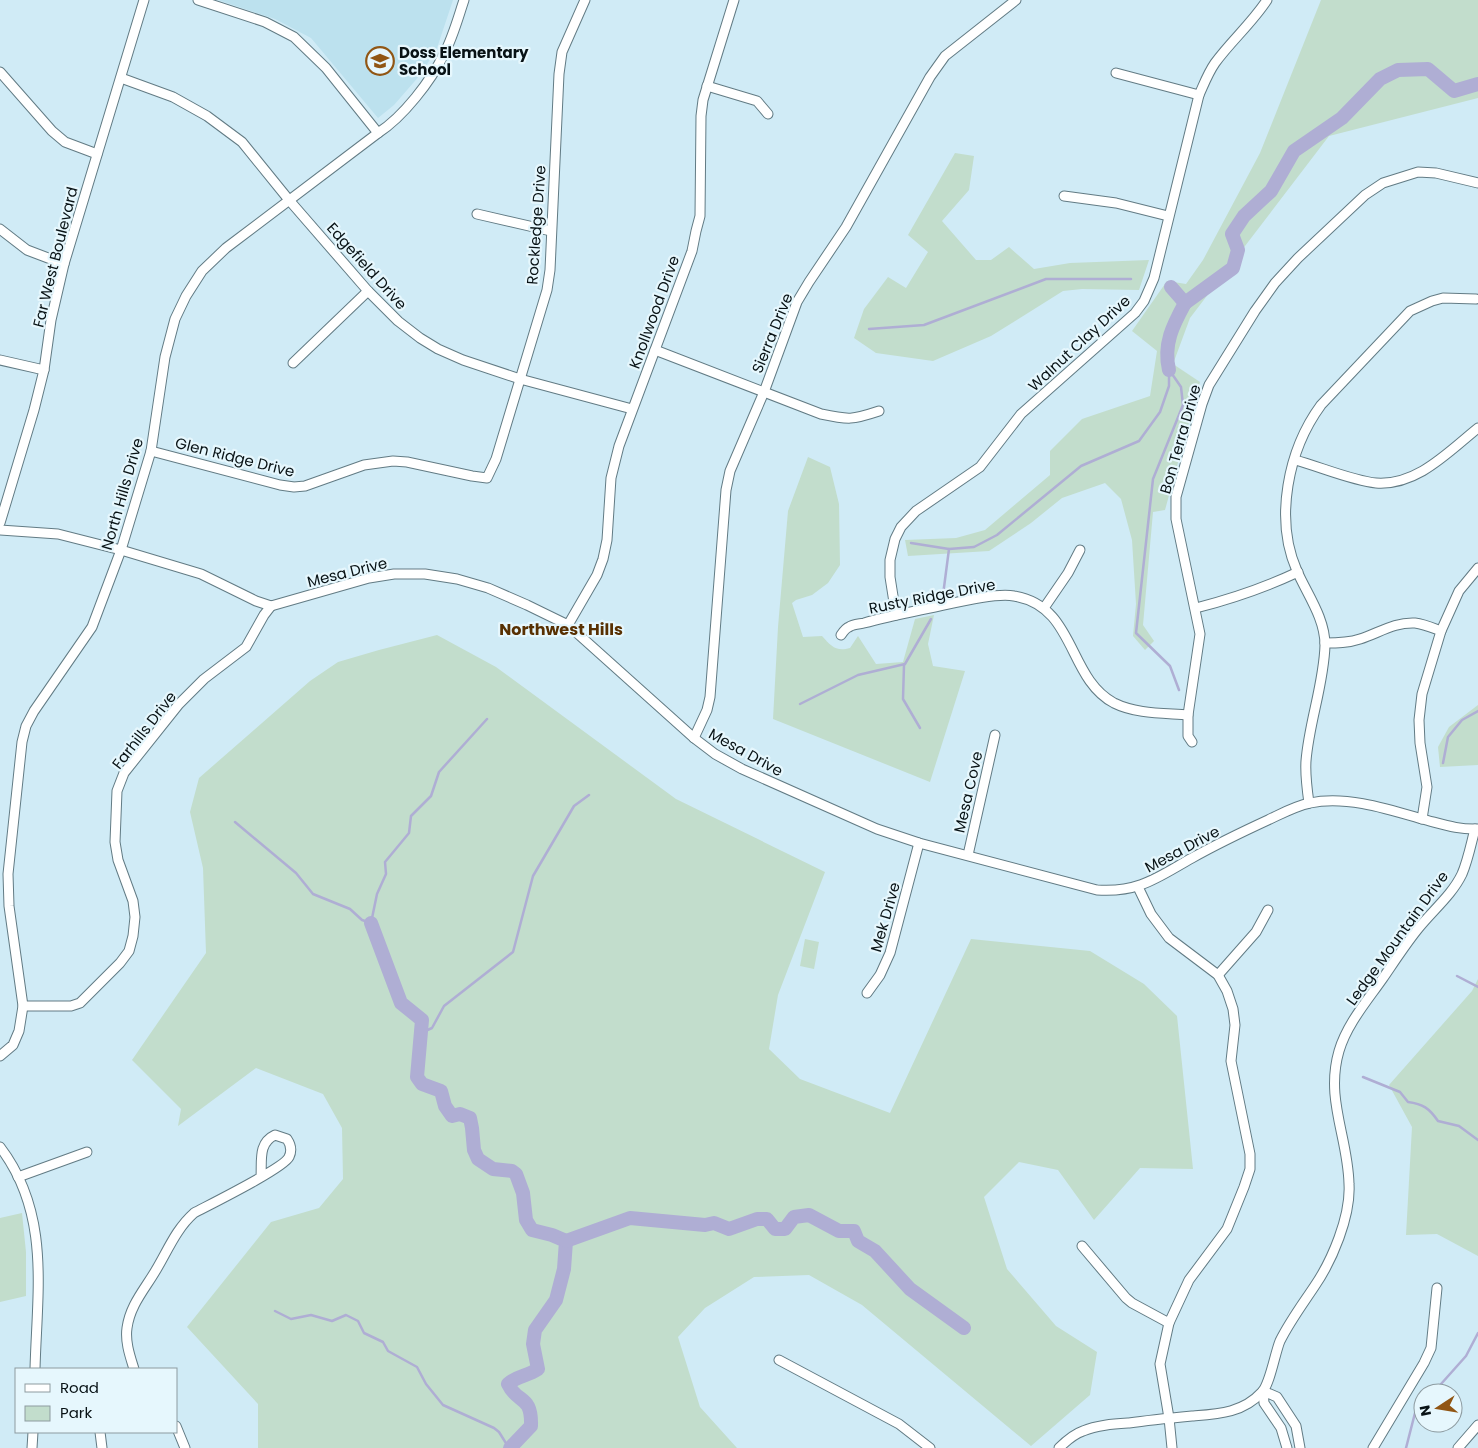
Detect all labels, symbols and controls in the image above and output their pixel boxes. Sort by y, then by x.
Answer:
place label: Doss Elementary School [399,42,529,80]
school or university icon: Doss Elementary School [365,46,395,76]
street label: Rockledge Drive [521,165,551,285]
street label: Far West Boulevard [27,184,83,330]
street label: Edgefield Drive [322,218,412,314]
street label: Knollwood Drive [624,253,684,371]
street label: Sierra Drive [746,290,798,376]
street label: Walnut Clay Drive [1023,290,1135,396]
street label: Bon Terra Drive [1154,382,1206,496]
street label: Glen Ridge Drive [173,432,297,482]
street label: North Hills Drive [96,435,148,553]
street label: Mesa Drive [305,552,389,592]
street label: Rusty Ridge Drive [867,573,997,619]
district label: Northwest Hills [499,618,623,641]
street label: Farhills Drive [107,687,181,773]
street label: Mesa Drive [705,723,787,781]
street label: Mesa Cove [948,749,988,835]
street label: Mesa Drive [1141,821,1223,877]
street label: Ledge Mountain Drive [1341,866,1453,1010]
street label: Mek Drive [865,880,905,954]
legend [15,1368,178,1433]
text: Road [60,1377,99,1398]
north arrow [1413,1383,1463,1433]
text: Park [60,1402,92,1423]
text: N [1414,1403,1436,1418]

